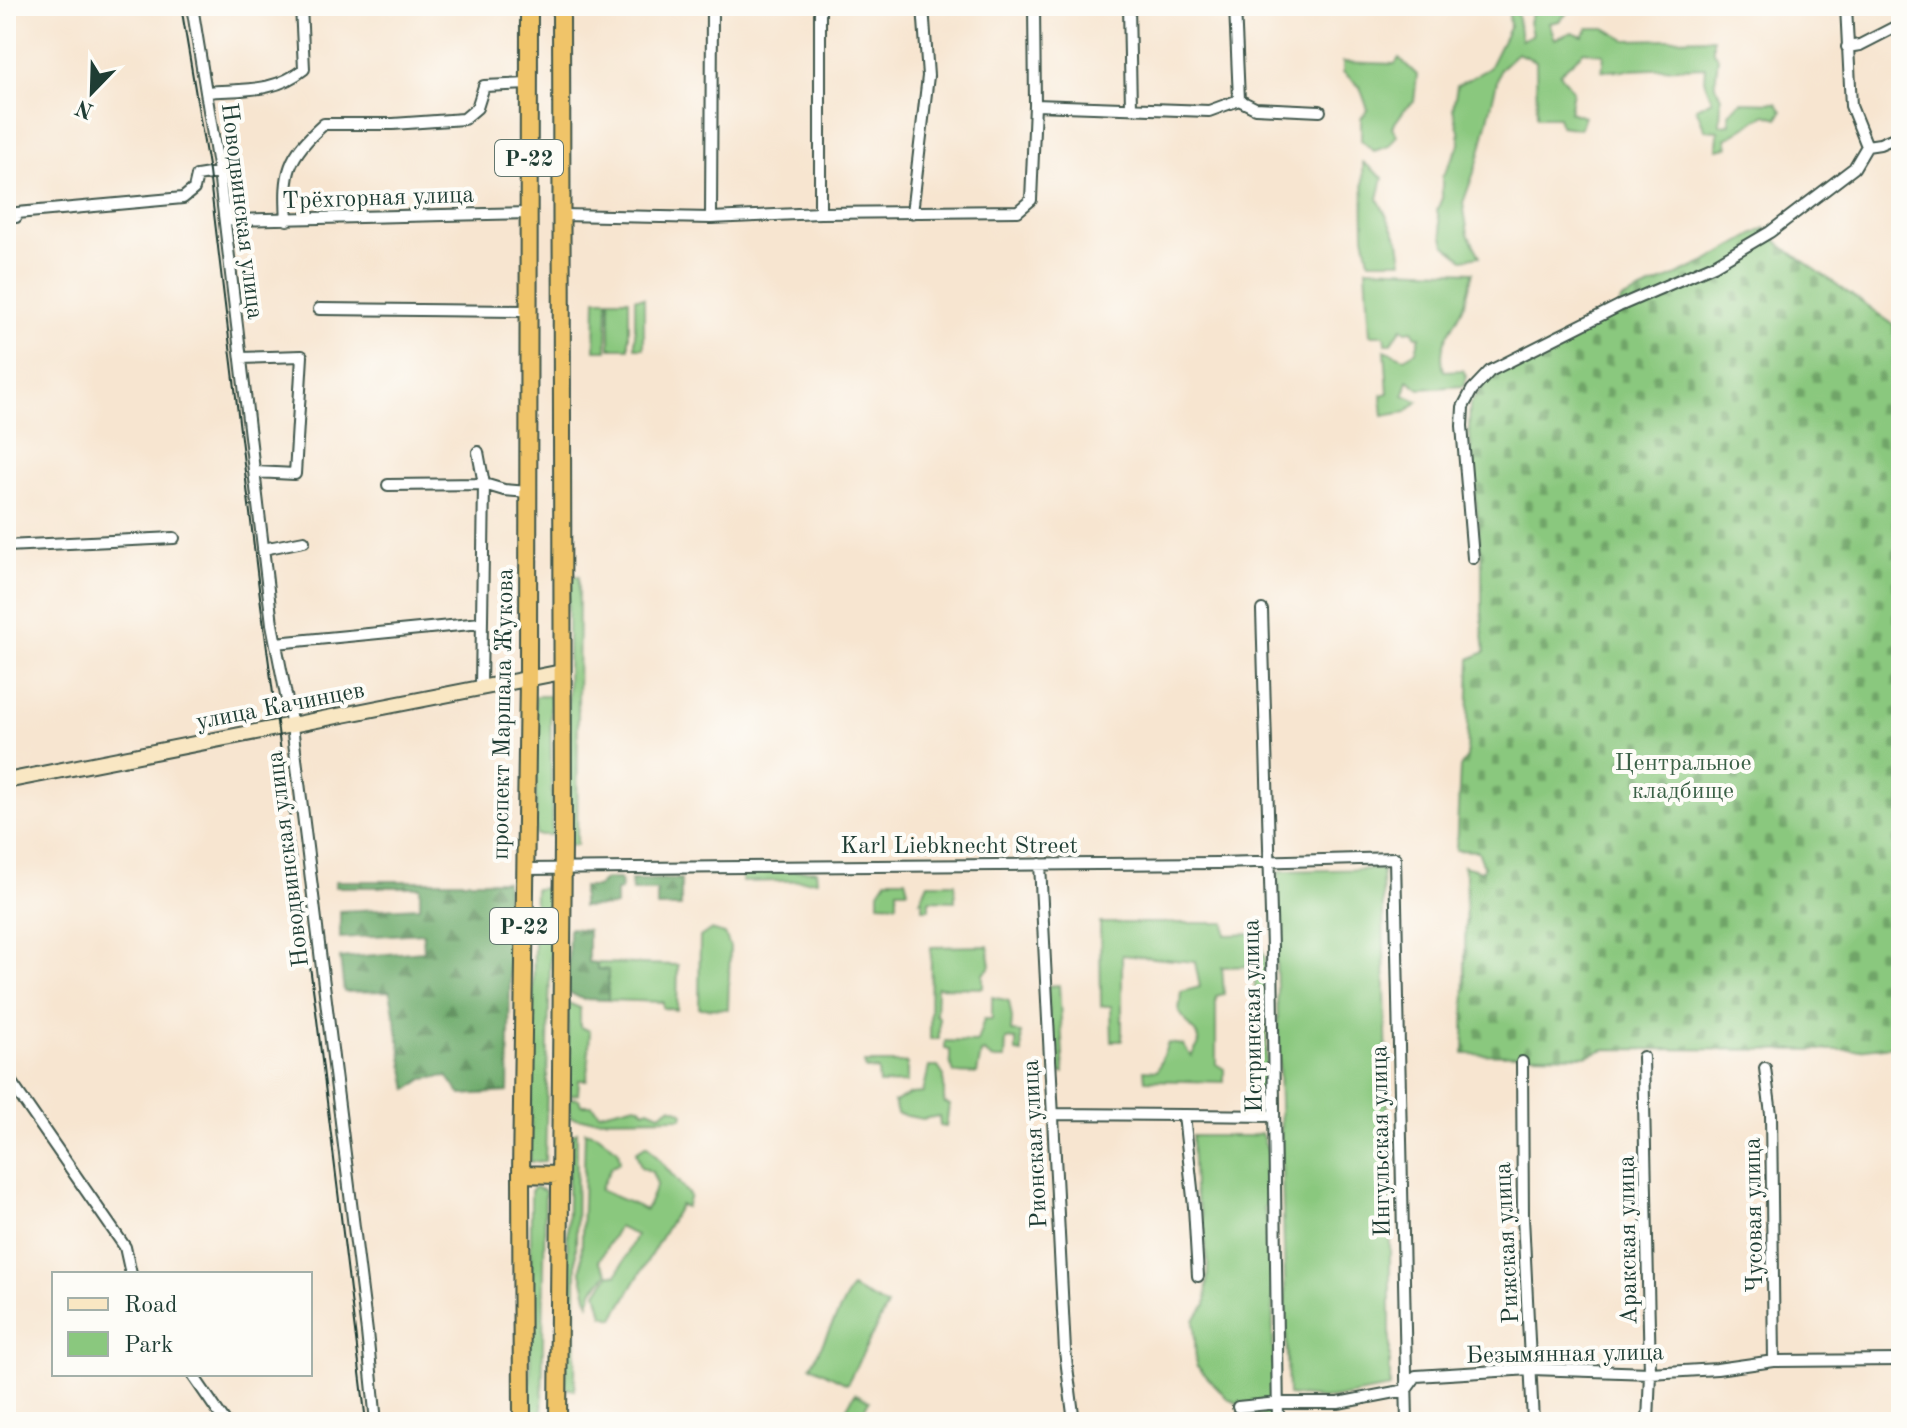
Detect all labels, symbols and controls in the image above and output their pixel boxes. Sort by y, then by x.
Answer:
north arrow [52,52,132,132]
text: N [73,95,97,122]
street label: Новодвинская улица [216,102,266,321]
road number: Р-22 [495,140,563,176]
street label: Трёхгорная улица [282,184,475,214]
street label: проспект Маршала Жукова [489,568,519,860]
street label: улица Качинцев [194,679,367,735]
street label: Новодвинская улица [264,749,314,968]
park label: Центральное кладбище [1614,752,1752,804]
street label: Karl Liebknecht Street [840,835,1078,859]
road number: Р-22 [490,908,558,944]
street label: Истринская улица [1240,919,1268,1113]
street label: Ингульская улица [1368,1045,1396,1237]
street label: Рионская улица [1020,1059,1052,1229]
street label: Чусовая улица [1742,1137,1768,1293]
street label: Аракская улица [1616,1155,1642,1325]
street label: Рижская улица [1492,1162,1524,1324]
legend [52,1272,312,1376]
text: Road [124,1294,177,1318]
text: Park [124,1334,173,1358]
street label: Безымянная улица [1466,1341,1664,1369]

